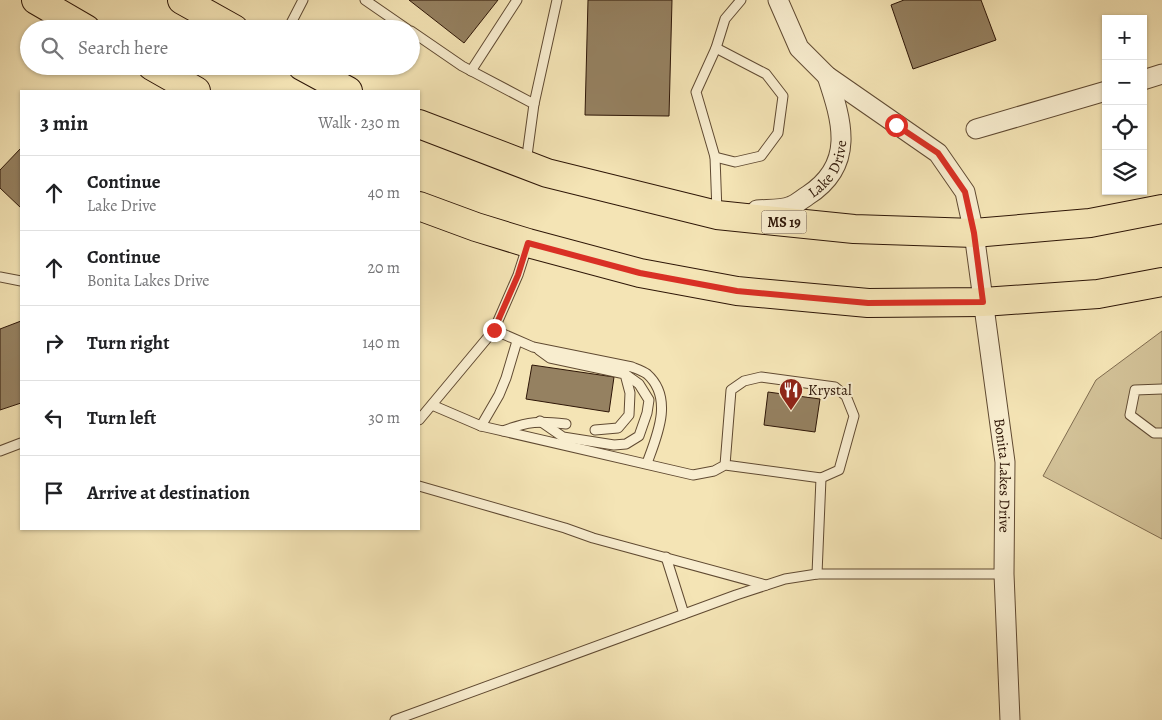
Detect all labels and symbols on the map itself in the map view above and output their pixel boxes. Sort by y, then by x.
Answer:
route start [885,114,908,137]
street label: Lake Drive [804,139,851,202]
road number: MS 19 [762,210,806,233]
route end [483,319,506,342]
restaurant icon: Krystal [778,377,804,411]
place label: Krystal [808,380,852,400]
street label: Bonita Lakes Drive [989,417,1015,533]

